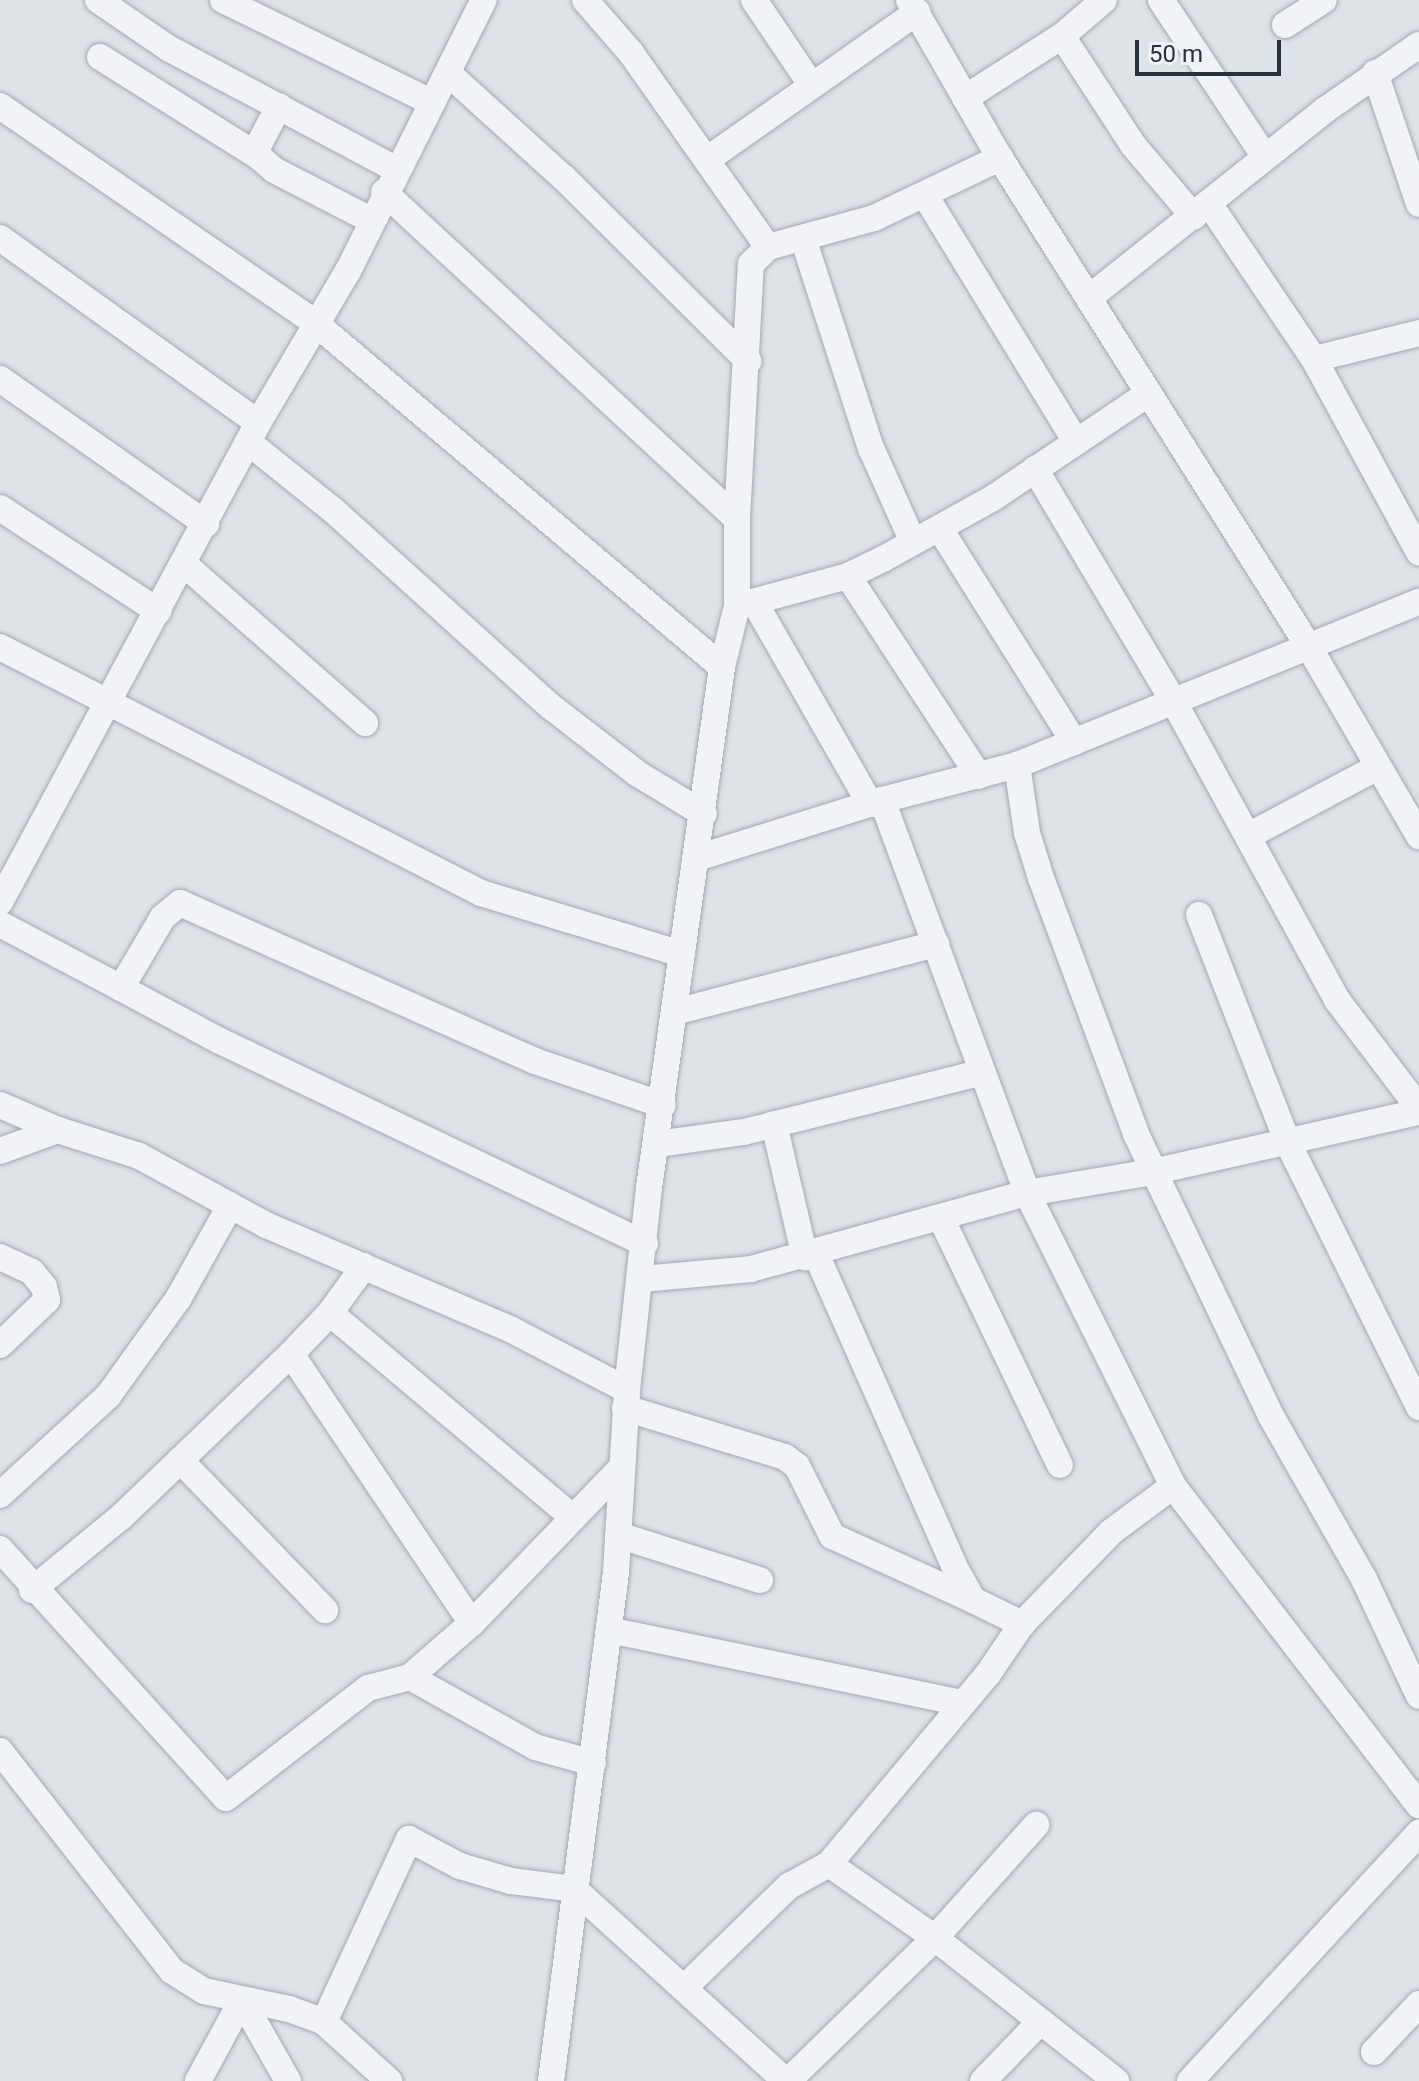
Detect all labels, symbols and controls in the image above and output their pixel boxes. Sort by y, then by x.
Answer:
scale bar [1139,24,1285,74]
text: 50 m [1149,40,1203,68]

